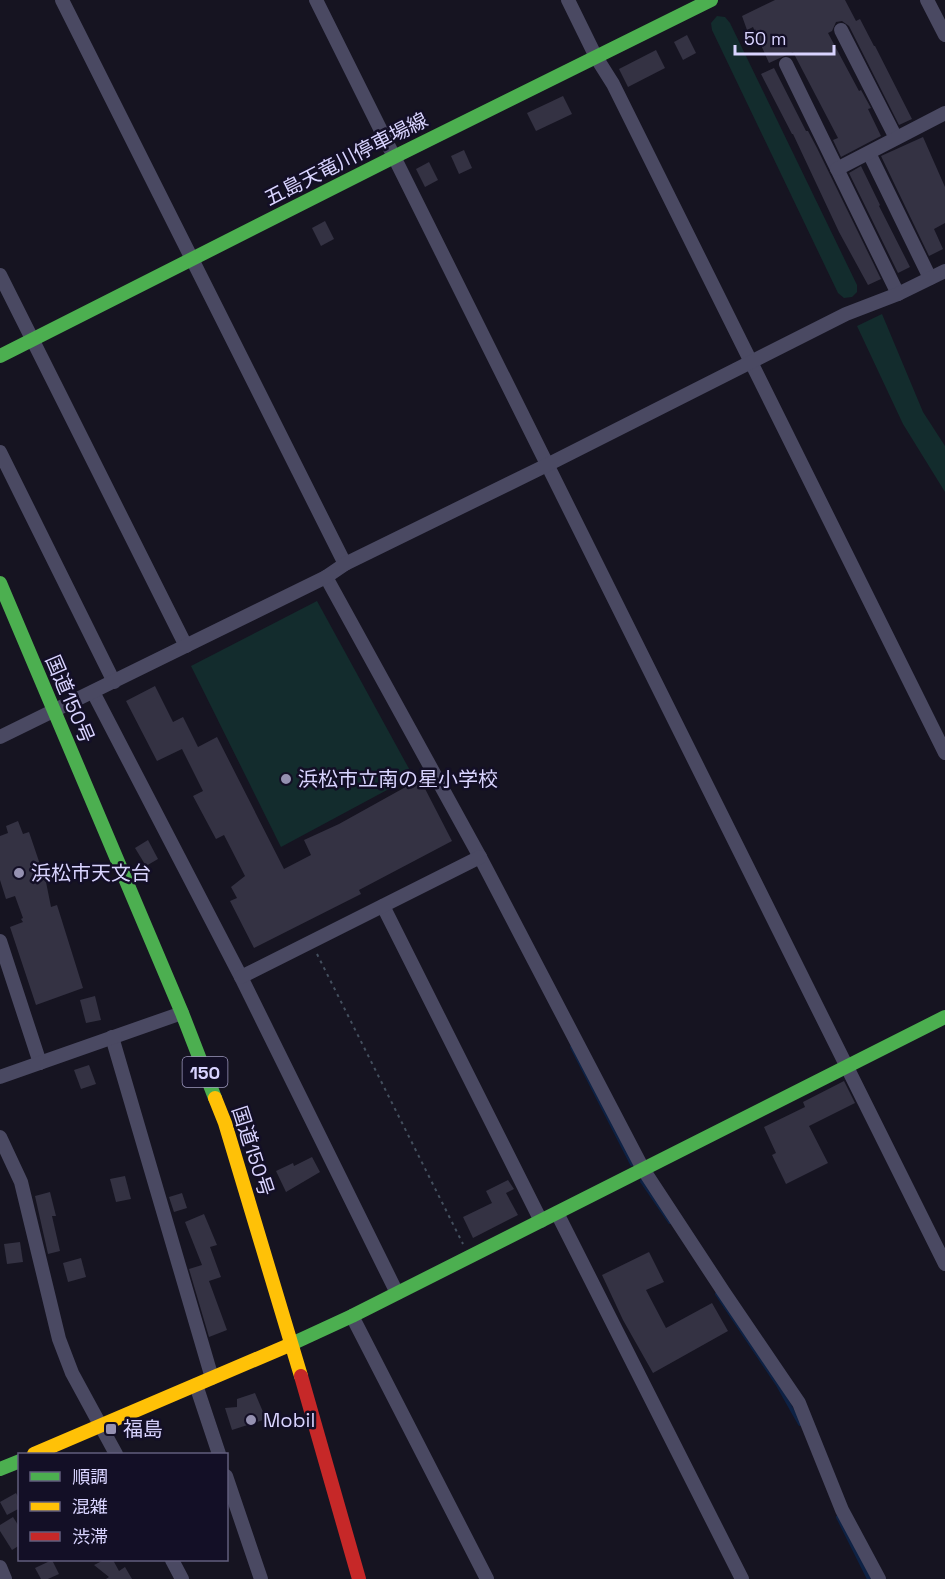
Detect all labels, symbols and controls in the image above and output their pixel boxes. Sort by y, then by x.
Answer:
scale bar [735,18,834,56]
text: 50 m [744,27,786,50]
street label: 五島天竜川停車場線 [260,107,432,211]
street label: 国道150号 [40,651,100,747]
place label: 浜松市立南の星小学校 [298,766,498,792]
marker: 浜松市立南の星小学校 [279,772,293,786]
place label: 浜松市天文台 [31,860,151,886]
marker: 浜松市天文台 [12,866,26,880]
road number: 150 [182,1057,228,1087]
street label: 国道150号 [226,1103,280,1199]
place label: Mobil [263,1407,315,1433]
marker: Mobil [244,1413,258,1427]
place label: 福島 [123,1416,163,1442]
marker: 福島 [104,1422,118,1436]
legend [18,1453,228,1561]
text: 順調 [72,1465,108,1488]
text: 混雑 [72,1495,108,1518]
text: 渋滞 [72,1525,108,1548]

